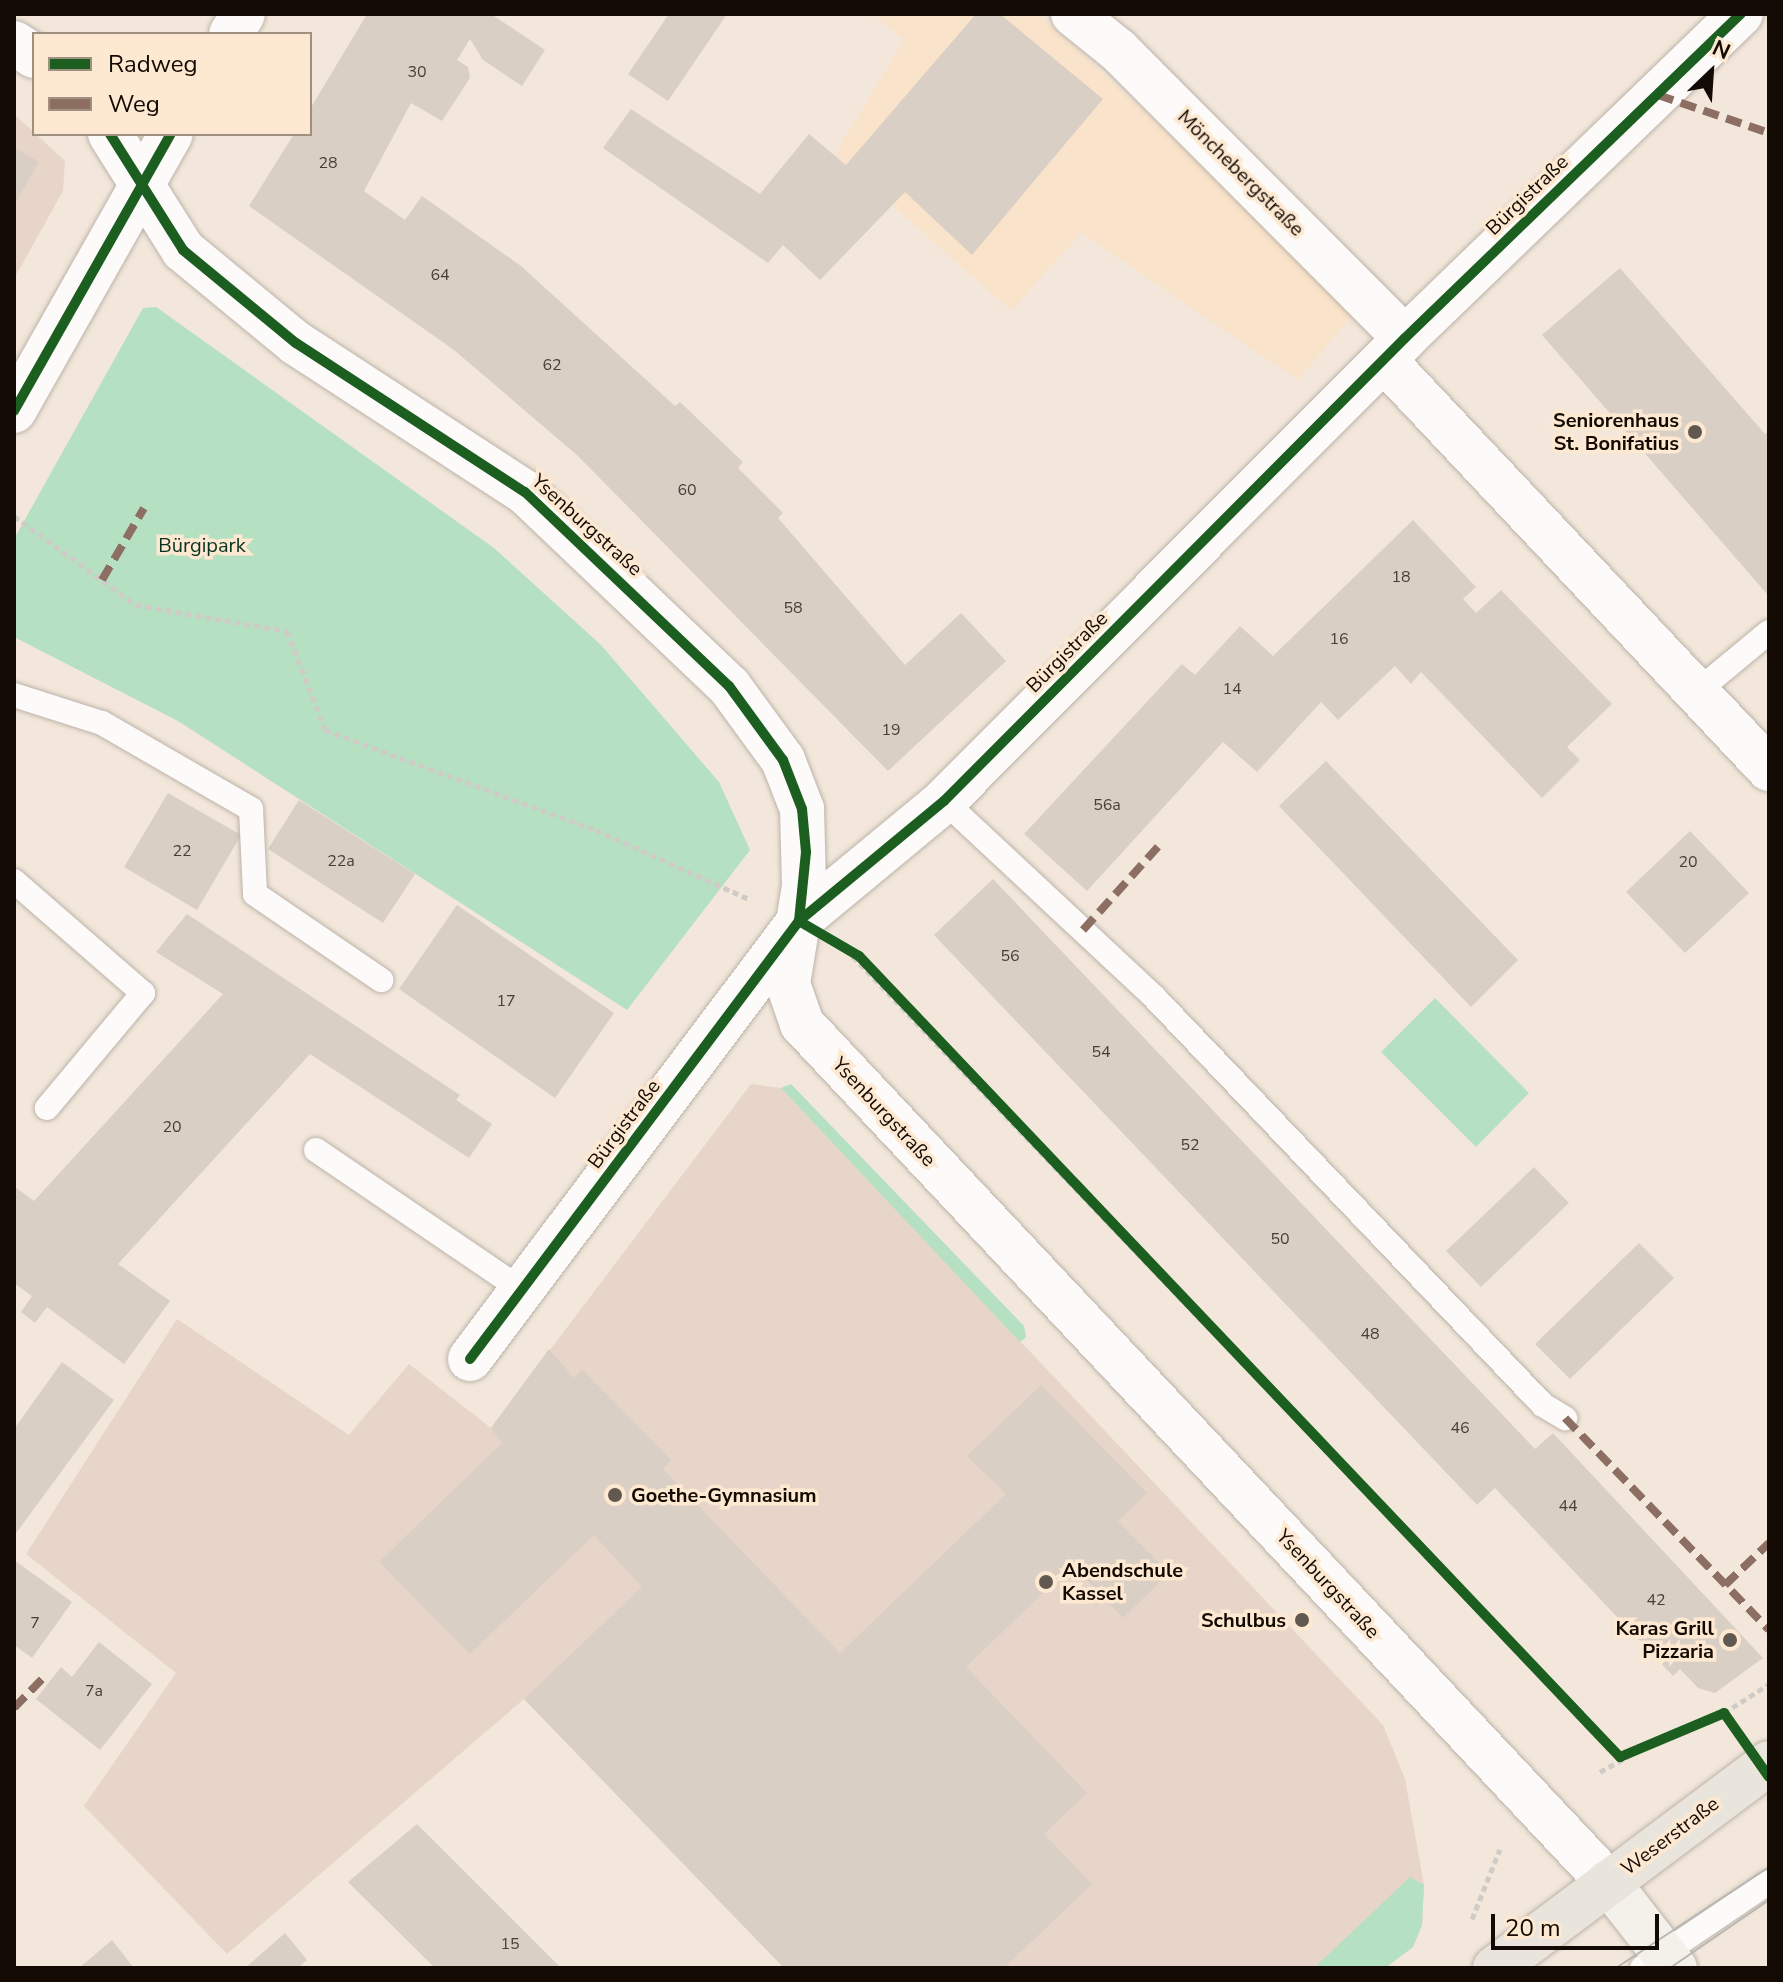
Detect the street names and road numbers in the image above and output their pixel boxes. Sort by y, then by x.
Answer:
street label: Mönchebergstraße [1173,105,1309,241]
street label: Bürgistraße [1481,150,1573,240]
street label: Ysenburgstraße [527,469,647,581]
street label: Bürgistraße [1021,606,1113,698]
street label: Ysenburgstraße [827,1052,941,1172]
street label: Bürgistraße [583,1075,665,1173]
street label: Ysenburgstraße [1271,1524,1385,1644]
street label: Weserstraße [1616,1792,1724,1880]

